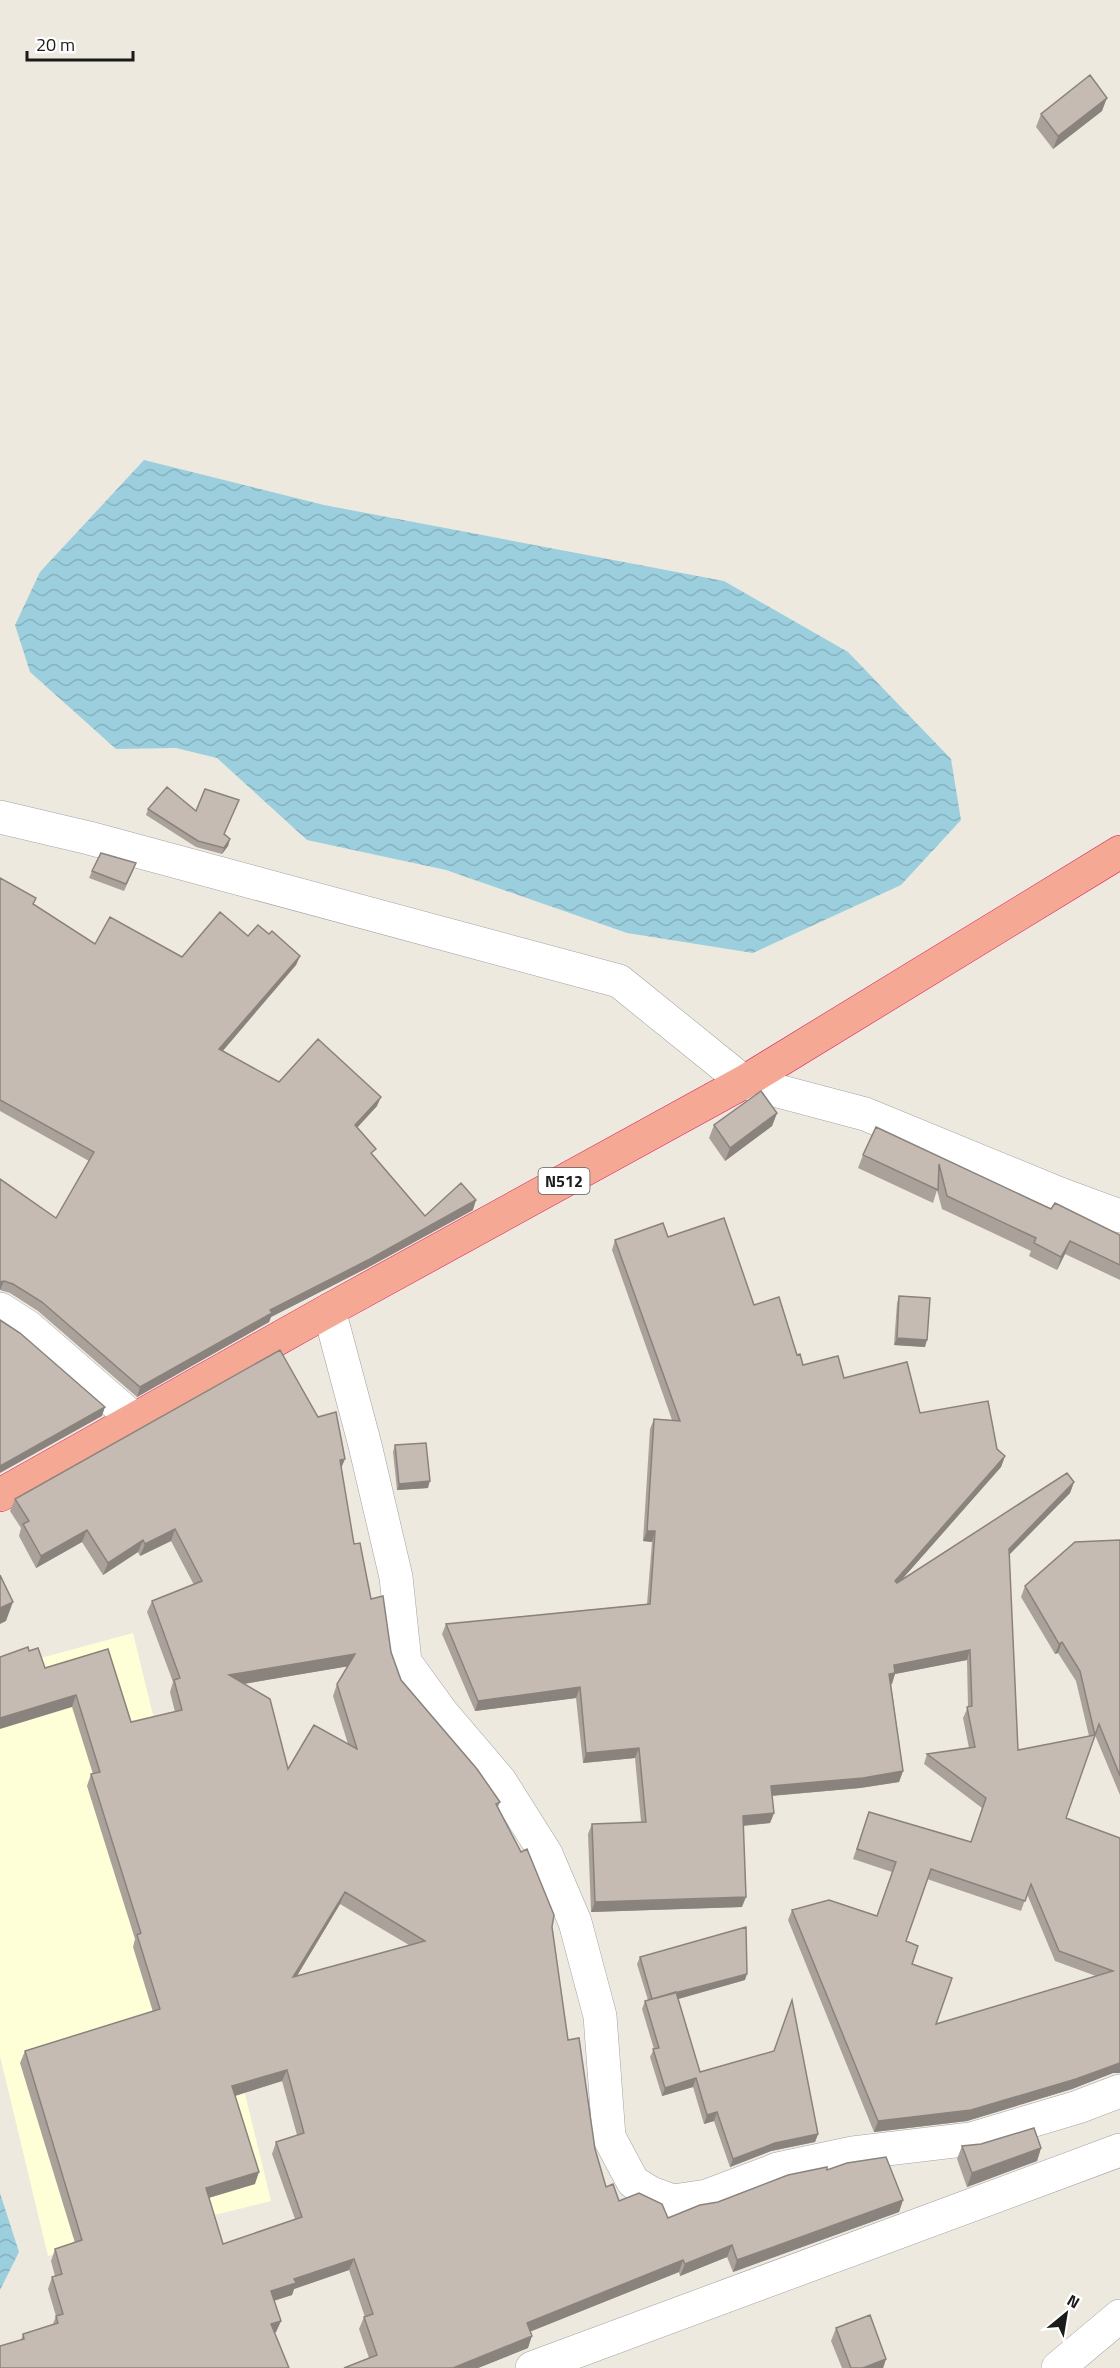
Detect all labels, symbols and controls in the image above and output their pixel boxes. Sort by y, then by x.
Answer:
scale bar [27,24,134,62]
text: 20 m [36,31,75,58]
road number: N512 [538,1168,590,1194]
north arrow [1036,2284,1096,2344]
text: N [1063,2288,1084,2314]

